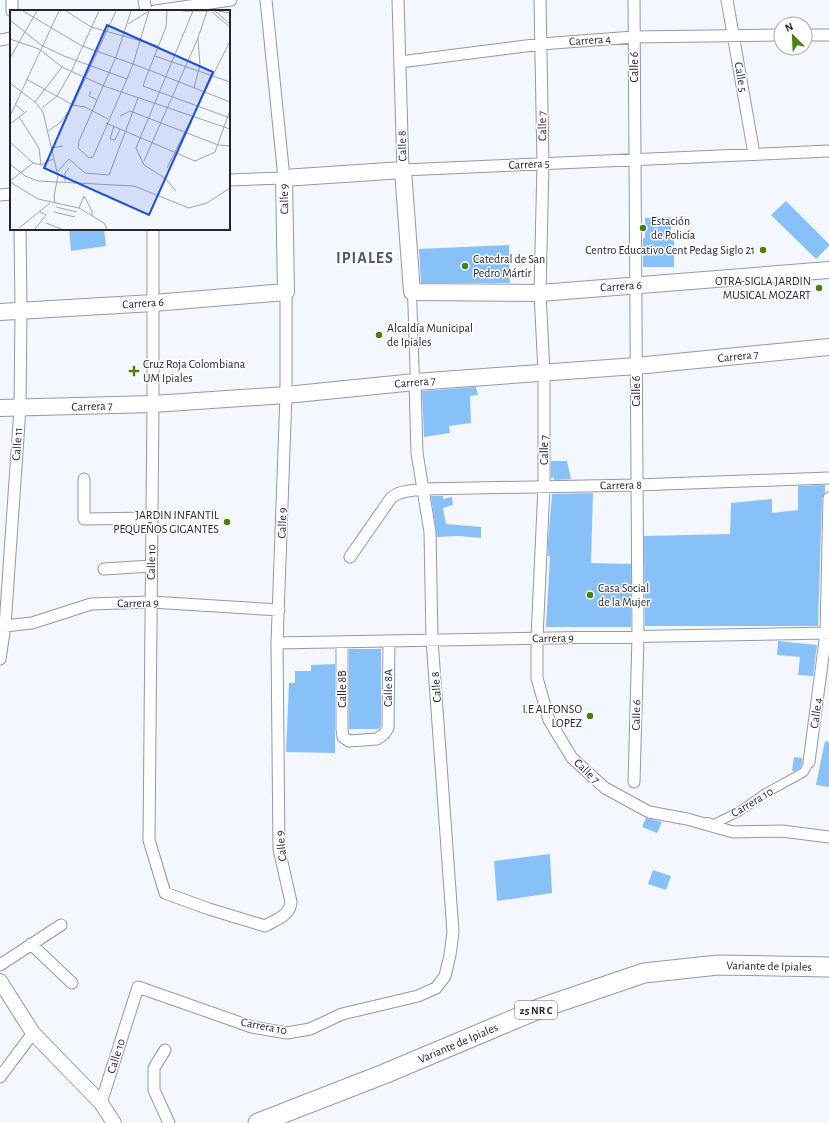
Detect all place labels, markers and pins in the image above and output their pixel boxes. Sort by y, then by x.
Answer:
place label: Estación de Policía [651,215,696,241]
marker: Estación de Policía [638,223,648,233]
place label: Centro Educativo Cent Pedag Siglo 21 [585,244,755,256]
marker: Centro Educativo Cent Pedag Siglo 21 [758,245,768,255]
place label: Catedral de San Pedro Mártir [473,253,545,279]
marker: Catedral de San Pedro Mártir [460,261,470,271]
place label: OTRA-SIGLA JARDIN MUSICAL MOZART [715,275,811,301]
marker: OTRA-SIGLA JARDIN MUSICAL MOZART [814,283,824,293]
place label: Alcaldía Municipal de Ipiales [387,322,473,348]
marker: Alcaldía Municipal de Ipiales [374,330,384,340]
place label: Cruz Roja Colombiana UM Ipiales [143,358,246,384]
marker: Cruz Roja Colombiana UM Ipiales [128,365,140,377]
place label: JARDIN INFANTIL PEQUEÑOS GIGANTES [113,509,219,536]
marker: JARDIN INFANTIL PEQUEÑOS GIGANTES [222,517,232,527]
place label: Casa Social de la Mujer [598,582,650,609]
marker: Casa Social de la Mujer [585,590,595,600]
place label: I.E ALFONSO LOPEZ [522,703,582,729]
marker: I.E ALFONSO LOPEZ [585,711,595,721]

